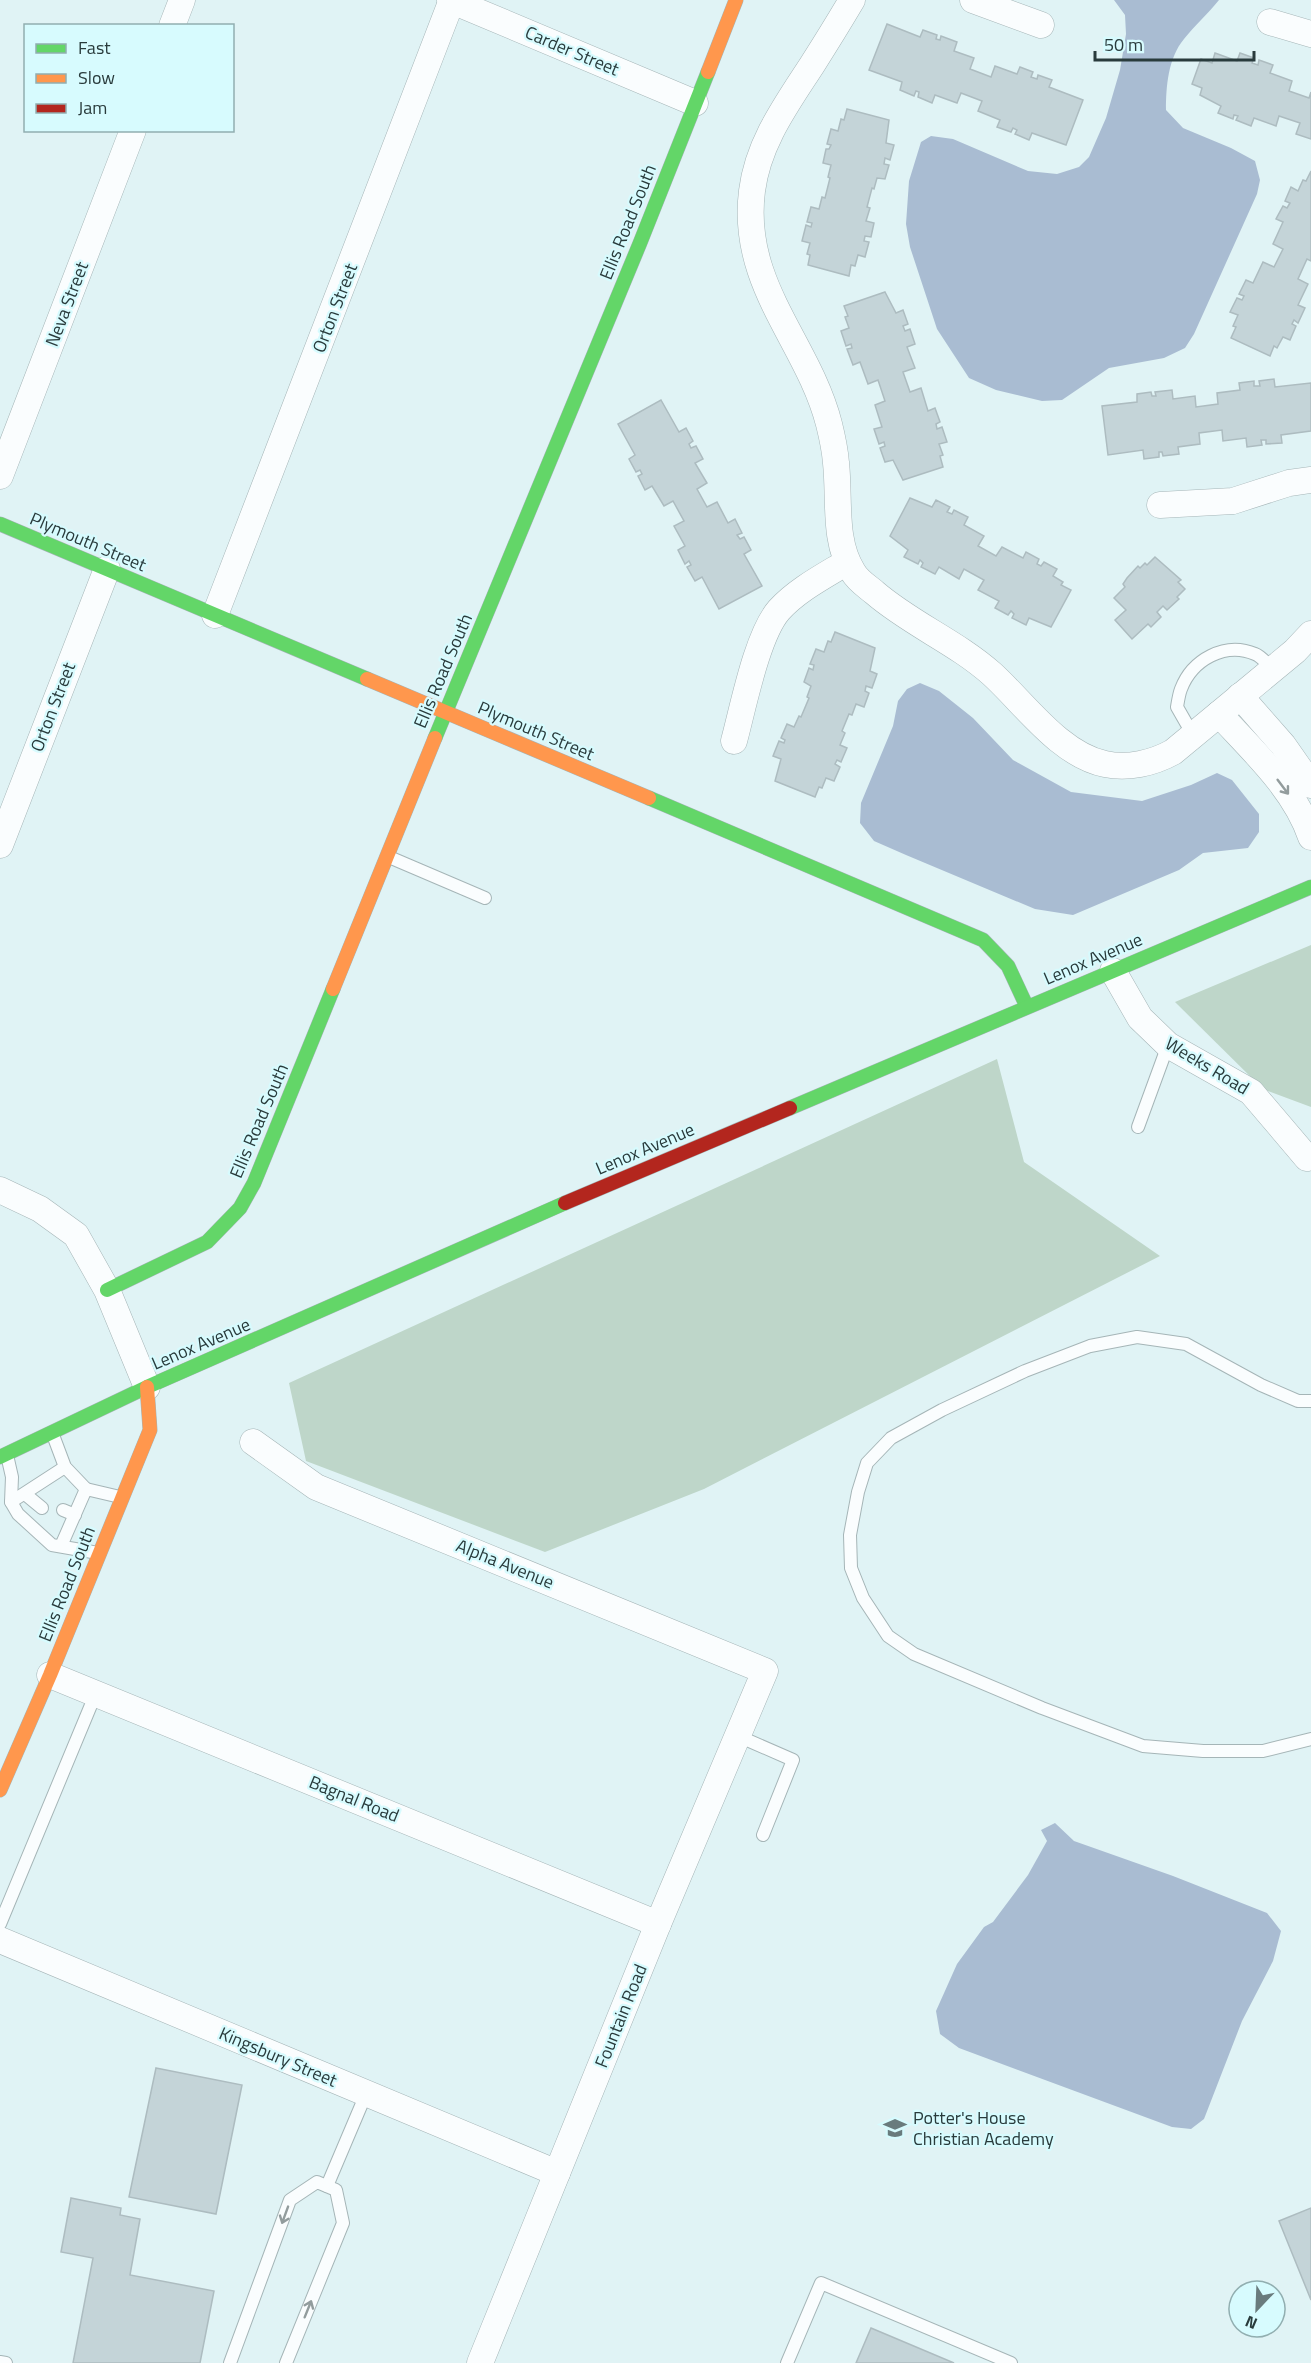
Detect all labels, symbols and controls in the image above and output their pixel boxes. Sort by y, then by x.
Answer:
street label: Carder Street [521,19,624,83]
legend [24,24,234,132]
scale bar [1095,24,1254,62]
text: 50 m [1104,31,1143,58]
text: Fast [78,34,111,61]
text: Slow [78,64,115,91]
text: Jam [78,94,107,121]
street label: Ellis Road South [592,160,663,284]
street label: Neva Street [38,257,95,350]
street label: Orton Street [305,258,364,357]
street label: Plymouth Street [26,505,151,578]
street label: Ellis Road South [406,609,479,732]
street label: Orton Street [23,657,82,756]
street label: Plymouth Street [474,694,599,767]
one-way arrow [1276,779,1289,795]
street label: Lenox Avenue [1039,926,1146,991]
street label: Weeks Road [1160,1030,1254,1101]
street label: Ellis Road South [222,1059,295,1182]
street label: Lenox Avenue [591,1116,698,1181]
street label: Lenox Avenue [147,1311,254,1376]
street label: Ellis Road South [31,1522,102,1646]
street label: Alpha Avenue [452,1532,558,1595]
street label: Bagnal Road [305,1768,403,1829]
street label: Fountain Road [587,1960,654,2072]
street label: Kingsbury Street [215,2020,342,2094]
place label: Potter's House Christian Academy [913,2104,1054,2152]
school or university icon: Potter's House Christian Academy [882,2115,908,2141]
one-way arrow [278,2205,289,2224]
north arrow [1227,2279,1287,2339]
one-way arrow [303,2300,314,2319]
text: N [1241,2310,1261,2336]

